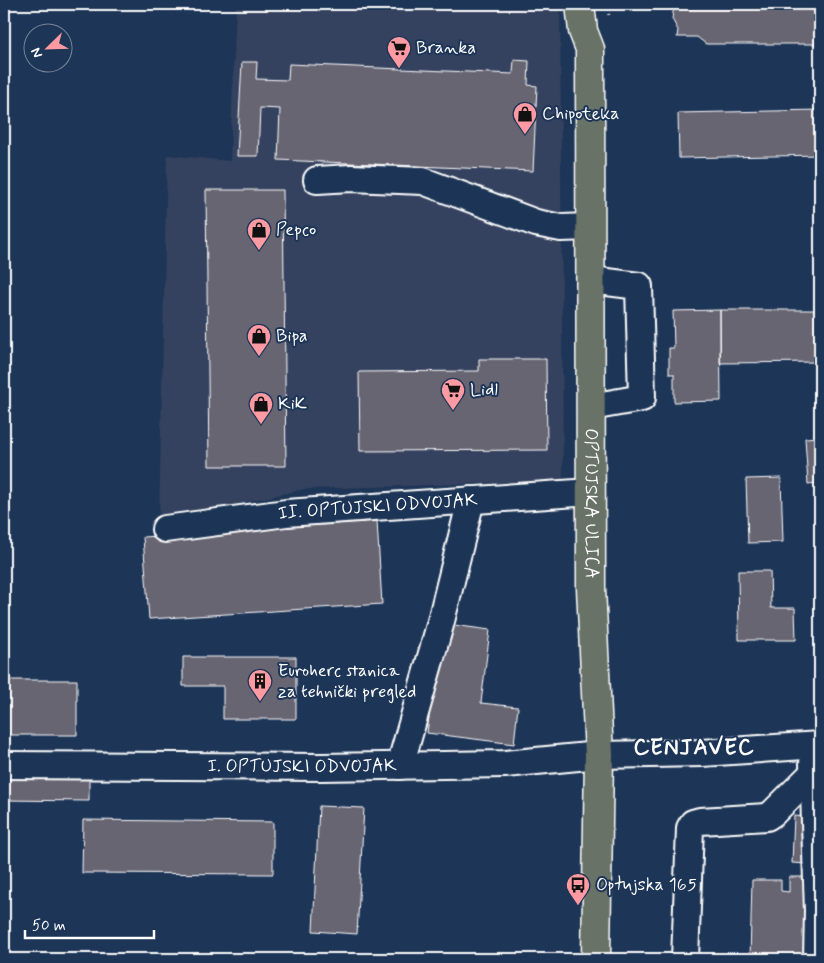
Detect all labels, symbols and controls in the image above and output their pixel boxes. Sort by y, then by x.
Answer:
north arrow [22,22,72,72]
supermarket icon: Branka [386,35,412,69]
place label: Branka [416,36,476,60]
text: N [27,45,47,60]
shop icon: Chipoteka [512,101,538,135]
place label: Chipoteka [542,102,620,126]
shop icon: Pepco [246,217,272,251]
place label: Pepco [276,218,316,242]
shop icon: Bipa [246,323,272,357]
place label: Bipa [276,324,307,348]
supermarket icon: Lidl [440,377,466,411]
place label: Lidl [470,378,498,402]
shop icon: KiK [248,391,274,425]
place label: KiK [278,392,307,416]
street label: OPTUJSKA ULICA [579,428,603,579]
street label: II. OPTUJSKI ODVOJAK [277,488,478,526]
place label: Euroherc stanica za tehnički pregled [278,659,416,704]
building icon: Euroherc stanica za tehnički pregled [247,668,273,702]
district label: CENJAVEC [633,734,755,762]
street label: I. OPTUJSKI ODVOJAK [207,754,397,779]
bus stop icon: Optujska 165 [565,872,591,906]
place label: Optujska 165 [596,873,697,897]
scale bar [25,908,154,940]
text: 50 m [32,916,66,936]

